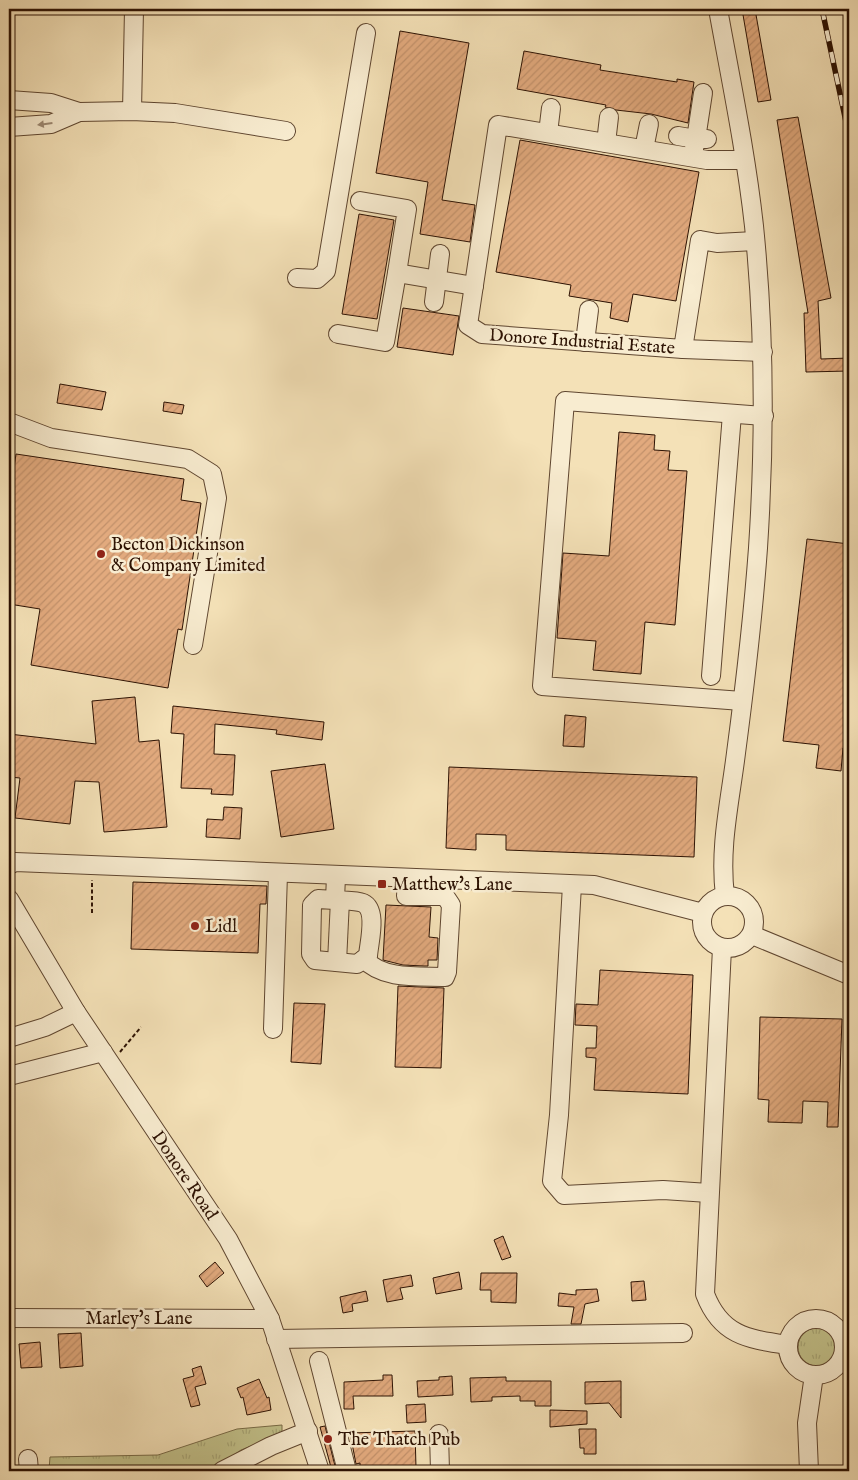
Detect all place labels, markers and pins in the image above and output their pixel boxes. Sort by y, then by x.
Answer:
place label: Becton Dickinson & Company Limited [111,534,265,578]
marker: Becton Dickinson & Company Limited [95,548,107,560]
place label: Matthew's Lane [392,874,512,897]
marker: Matthew's Lane [376,878,388,890]
place label: Lidl [205,916,237,939]
marker: Lidl [189,920,201,932]
place label: The Thatch Pub [338,1429,461,1452]
marker: The Thatch Pub [322,1433,334,1445]

